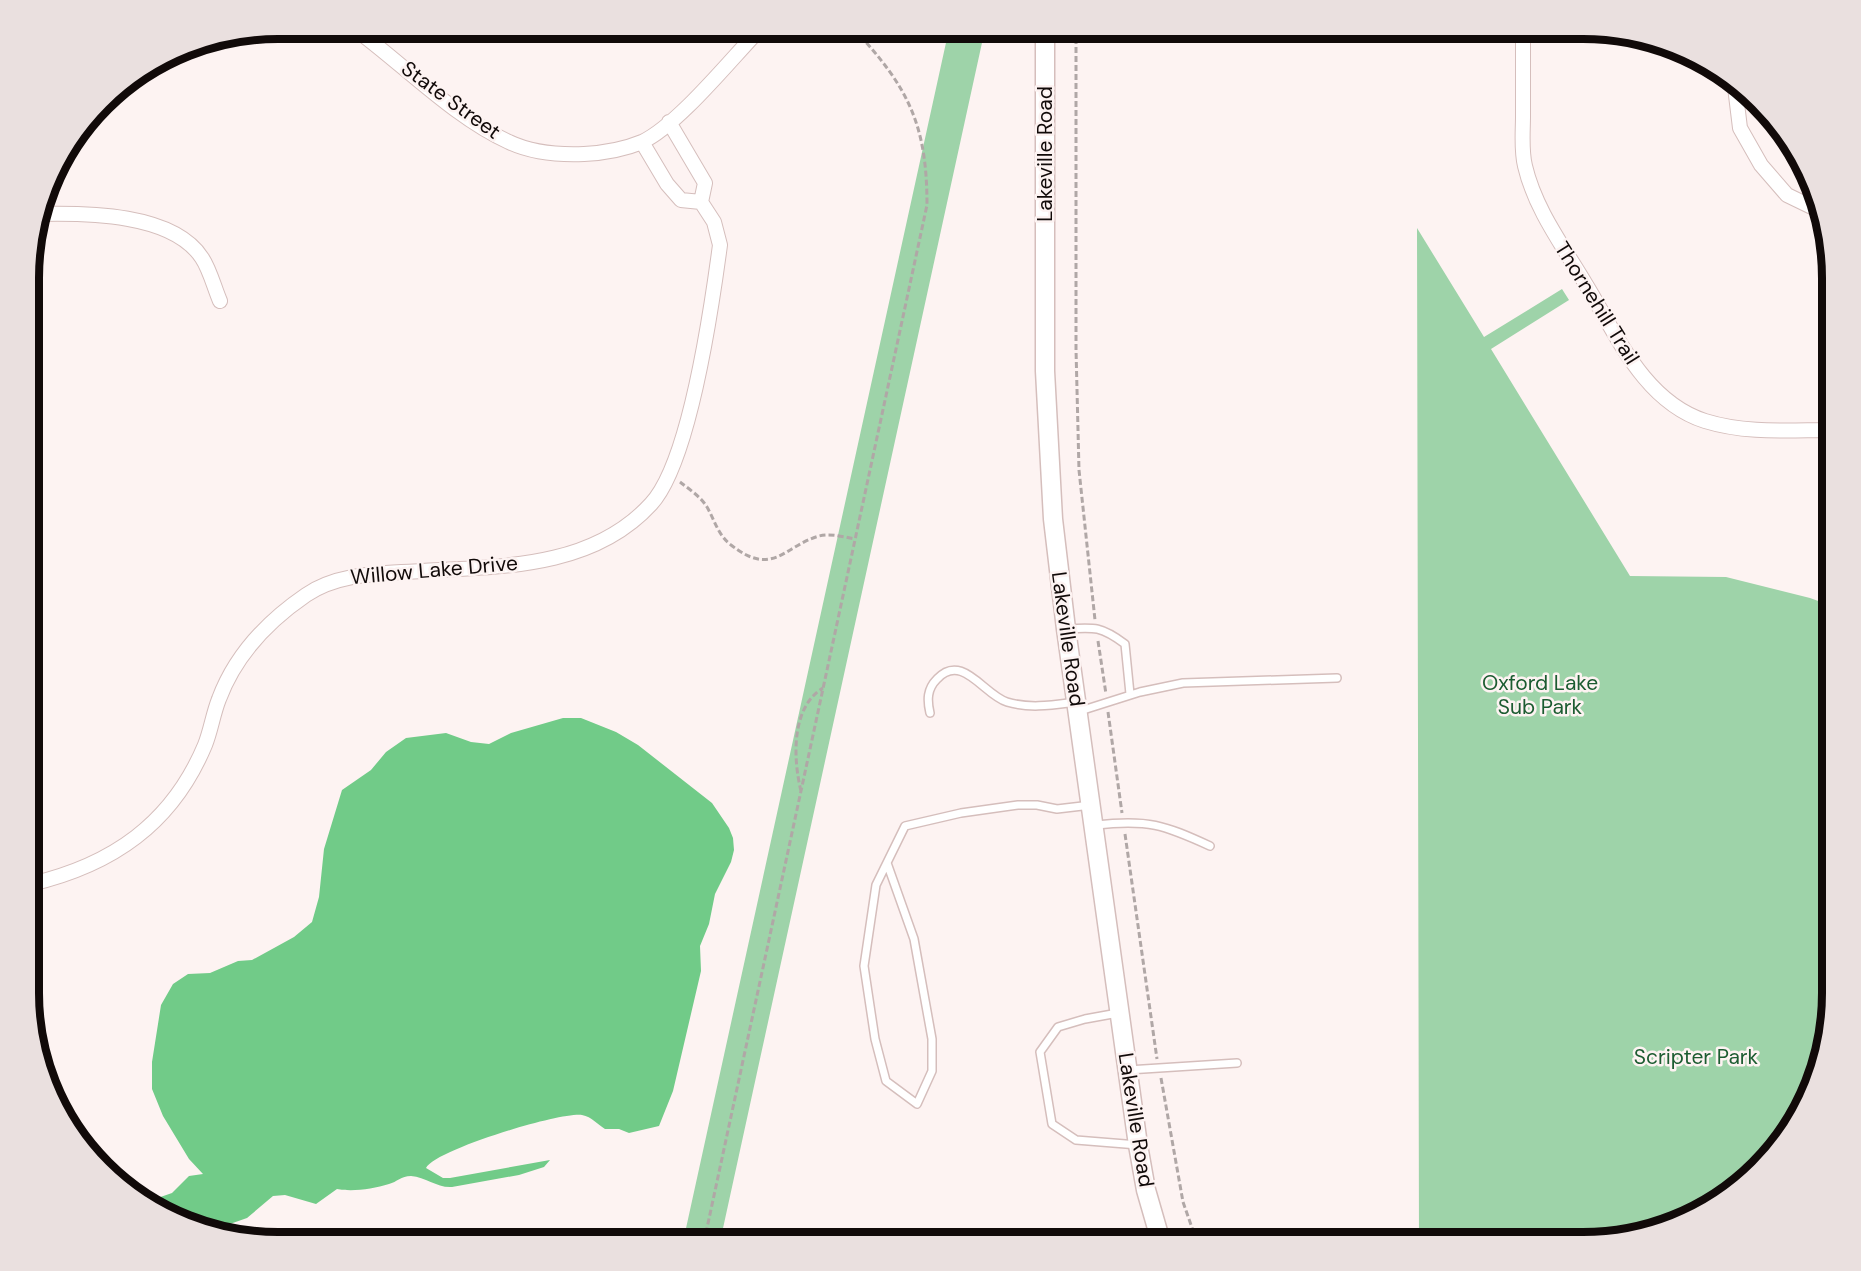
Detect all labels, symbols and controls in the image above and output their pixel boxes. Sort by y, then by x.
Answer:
street label: State Street [396,54,506,146]
street label: Lakeville Road [1031,86,1059,222]
street label: Thornehill Trail [1548,236,1646,370]
street label: Willow Lake Drive [349,549,519,591]
street label: Lakeville Road [1045,570,1091,708]
park label: Oxford Lake Sub Park [1482,669,1598,721]
park label: Scripter Park [1634,1043,1759,1071]
street label: Lakeville Road [1112,1051,1160,1189]

